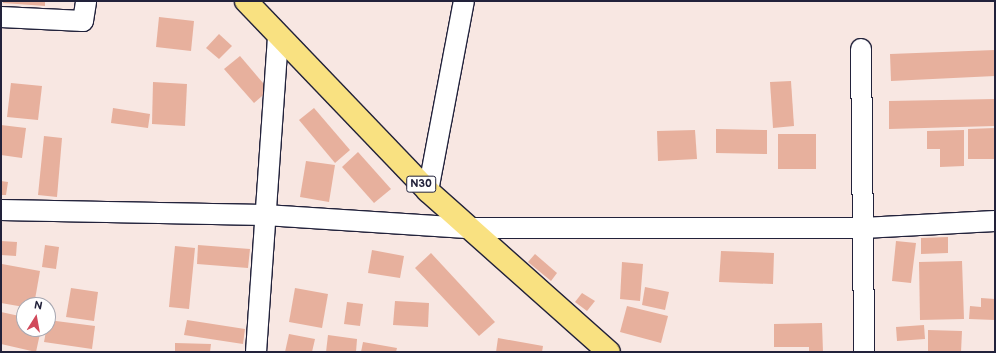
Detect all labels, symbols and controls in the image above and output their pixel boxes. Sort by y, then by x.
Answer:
road number: N30 [406,175,436,193]
north arrow [16,297,56,337]
text: N [33,299,43,313]

